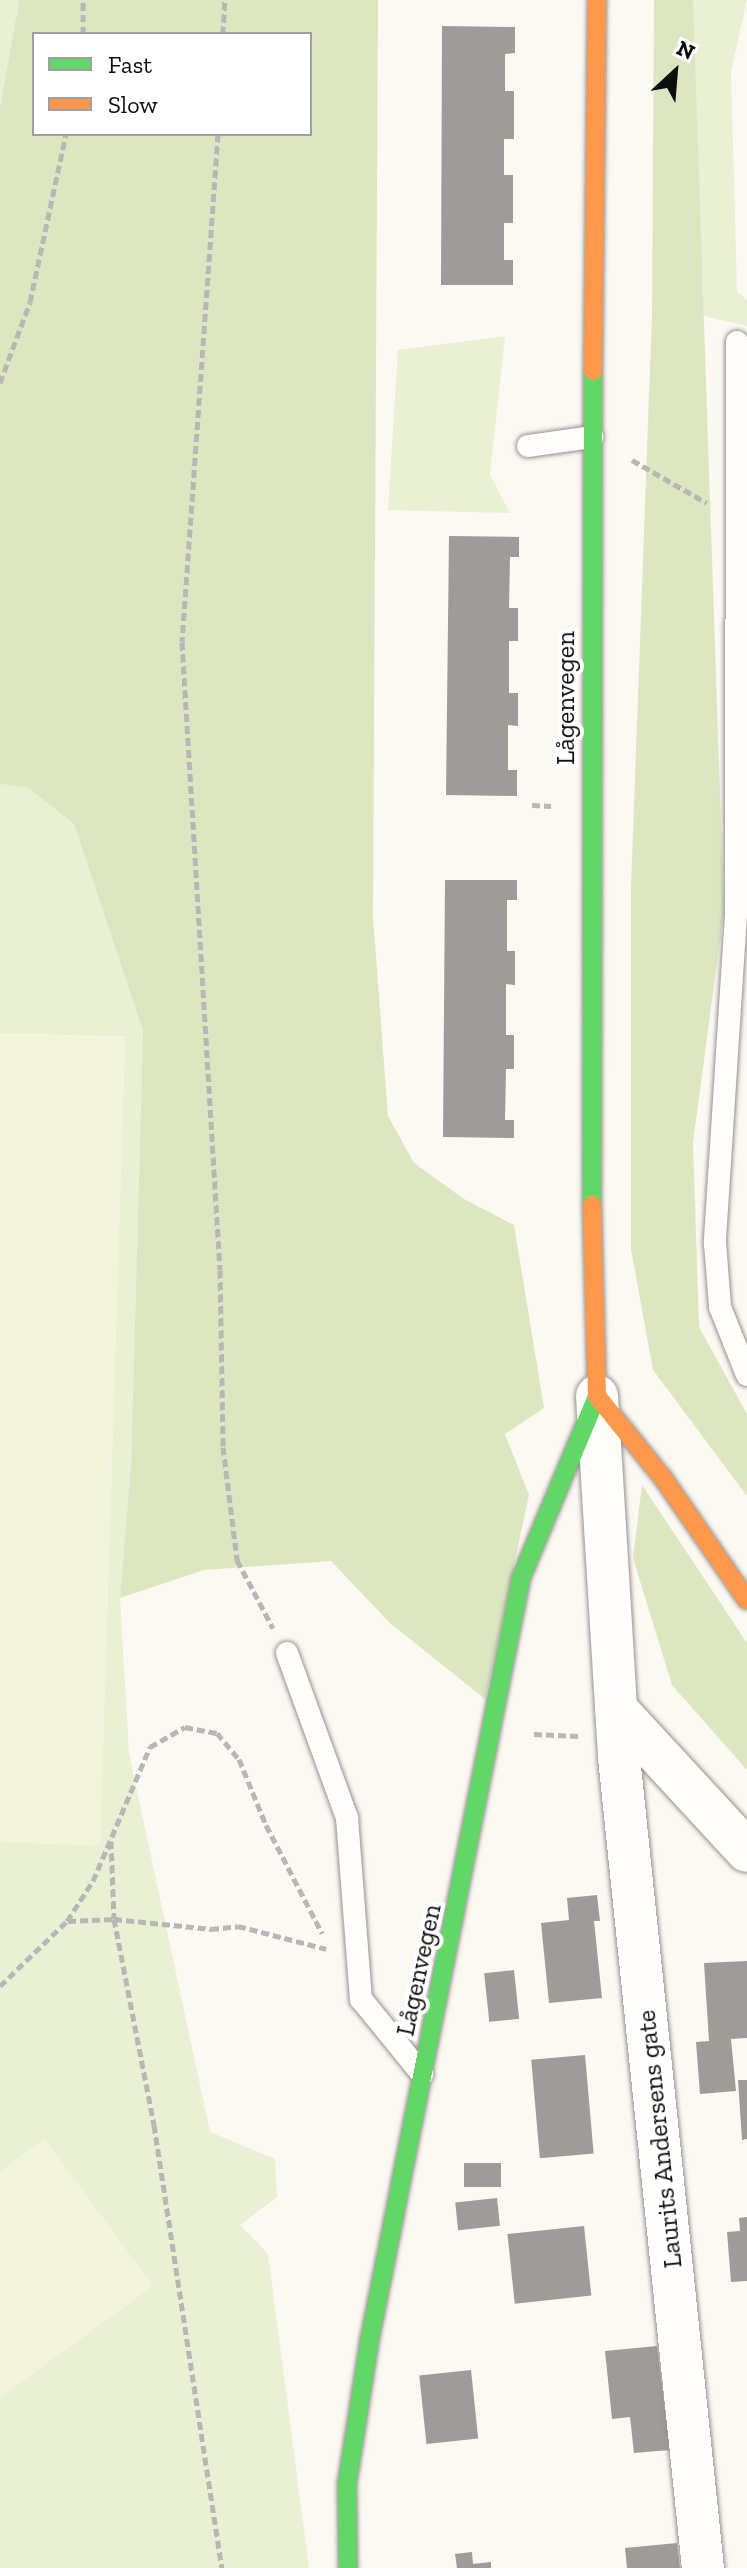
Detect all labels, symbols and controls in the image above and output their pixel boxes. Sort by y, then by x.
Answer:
legend [32,32,312,136]
north arrow [635,32,715,112]
text: N [672,34,699,66]
text: Fast [108,50,152,79]
text: Slow [108,90,158,119]
street label: Lågenvegen [550,631,582,765]
street label: Lågenvegen [390,1901,448,2039]
street label: Laurits Andersens gate [631,2008,689,2270]

